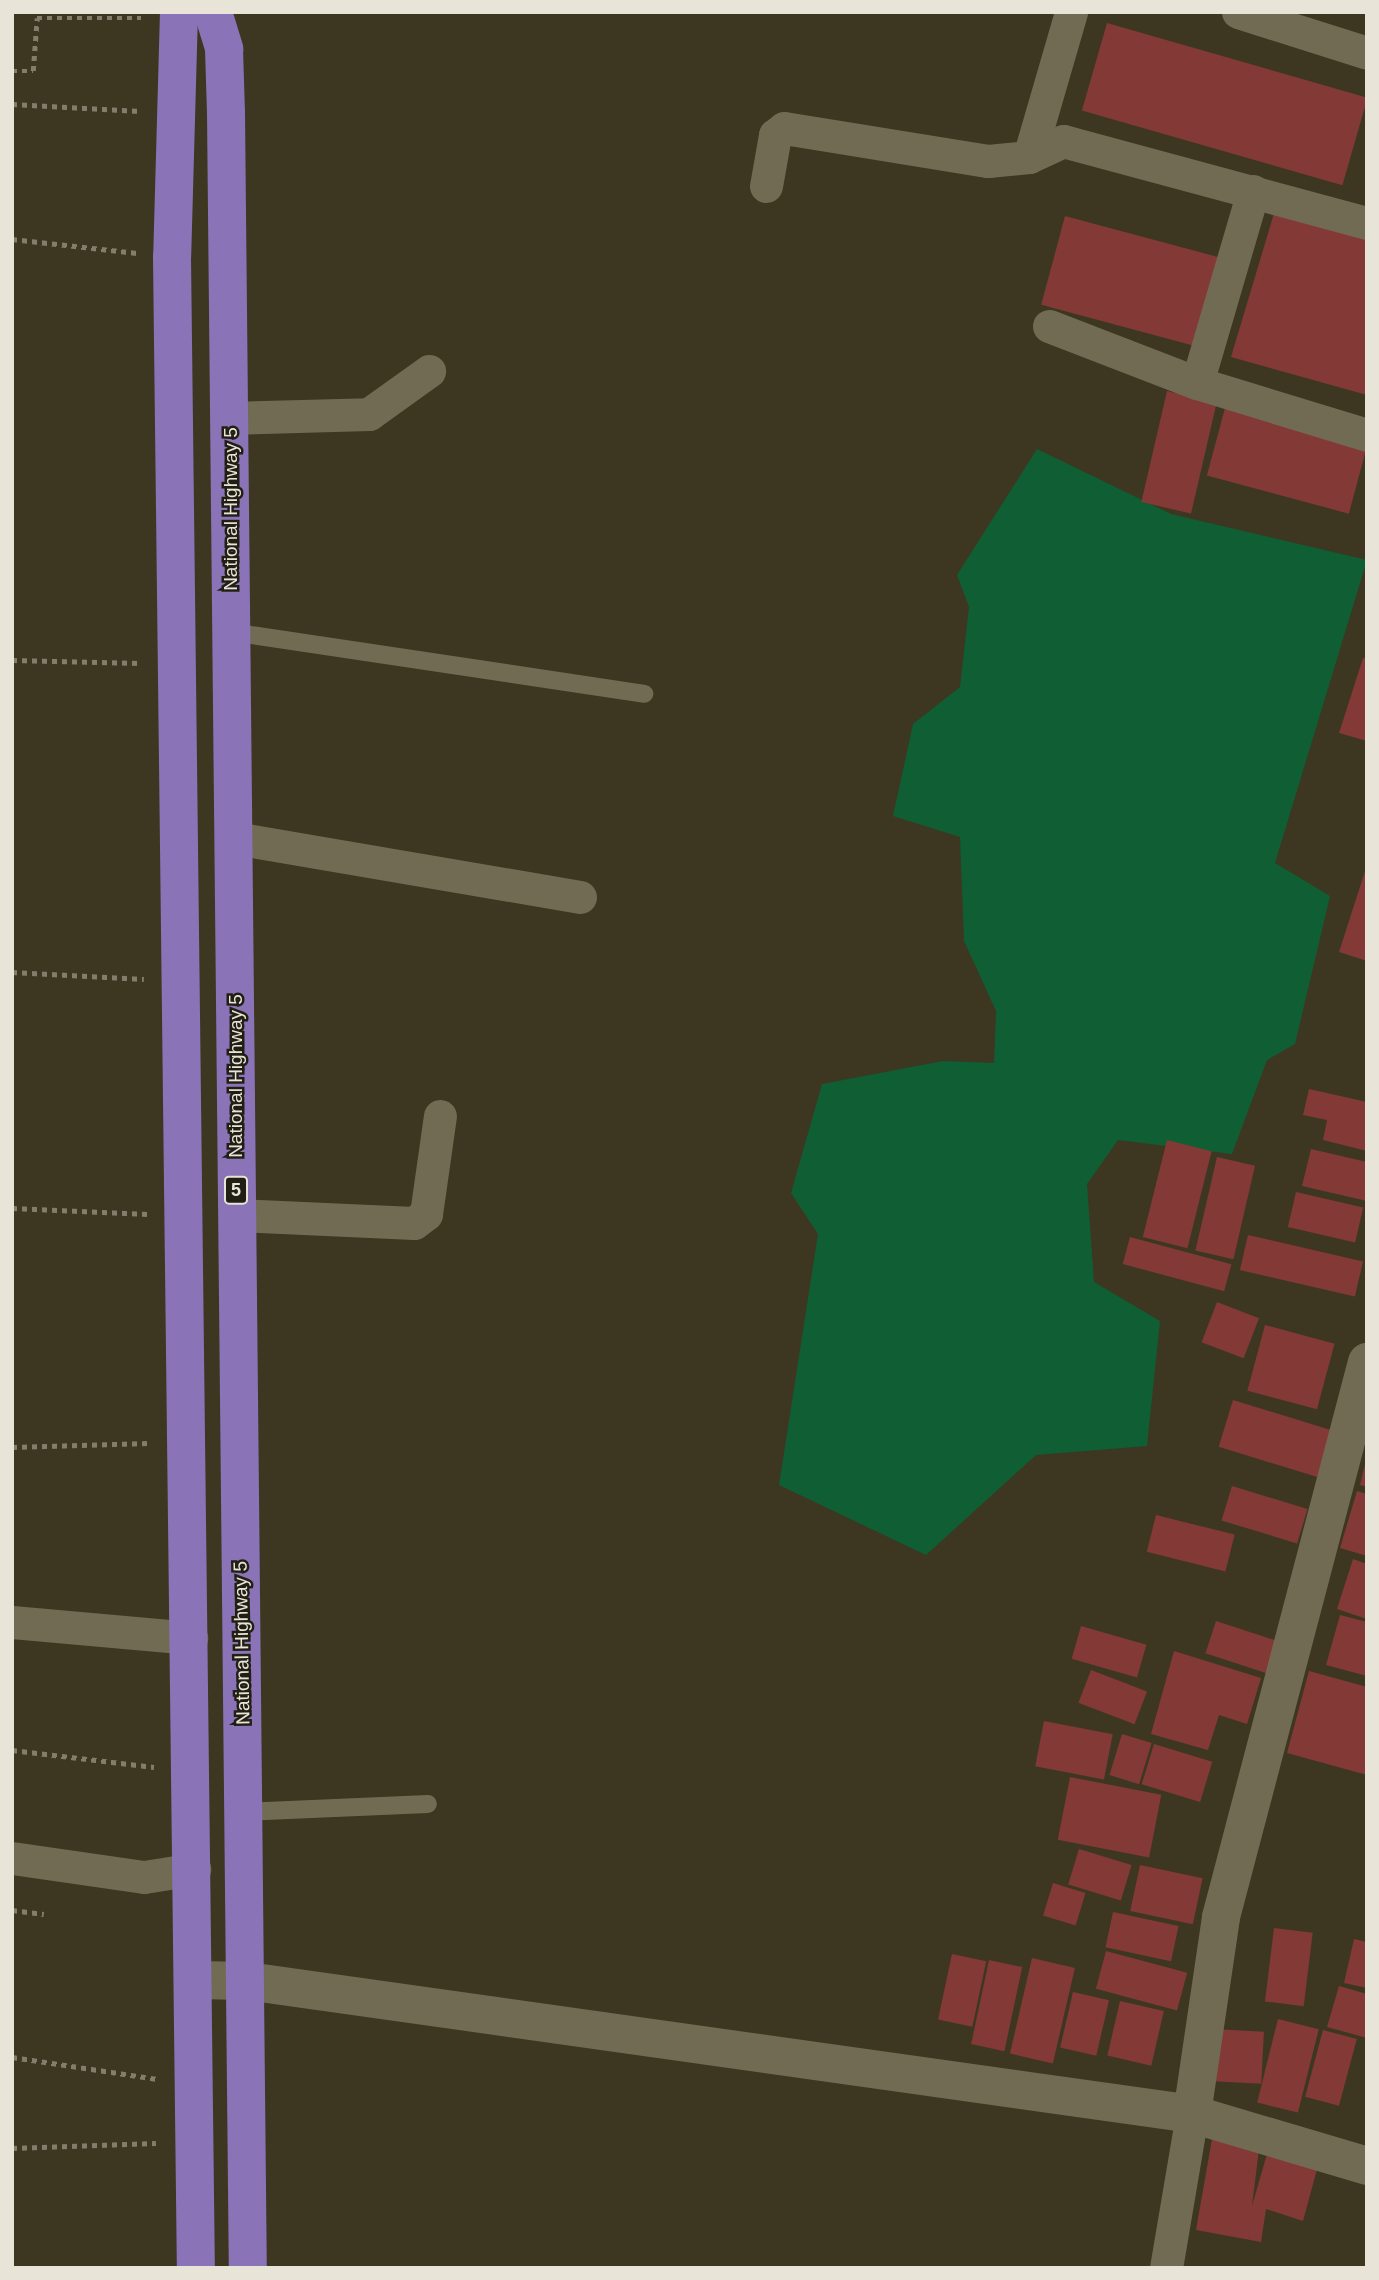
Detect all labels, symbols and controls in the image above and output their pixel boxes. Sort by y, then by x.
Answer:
street label: National Highway 5 [220,427,242,591]
street label: National Highway 5 [225,994,247,1158]
road number: 5 [224,1176,248,1204]
street label: National Highway 5 [229,1561,255,1725]

